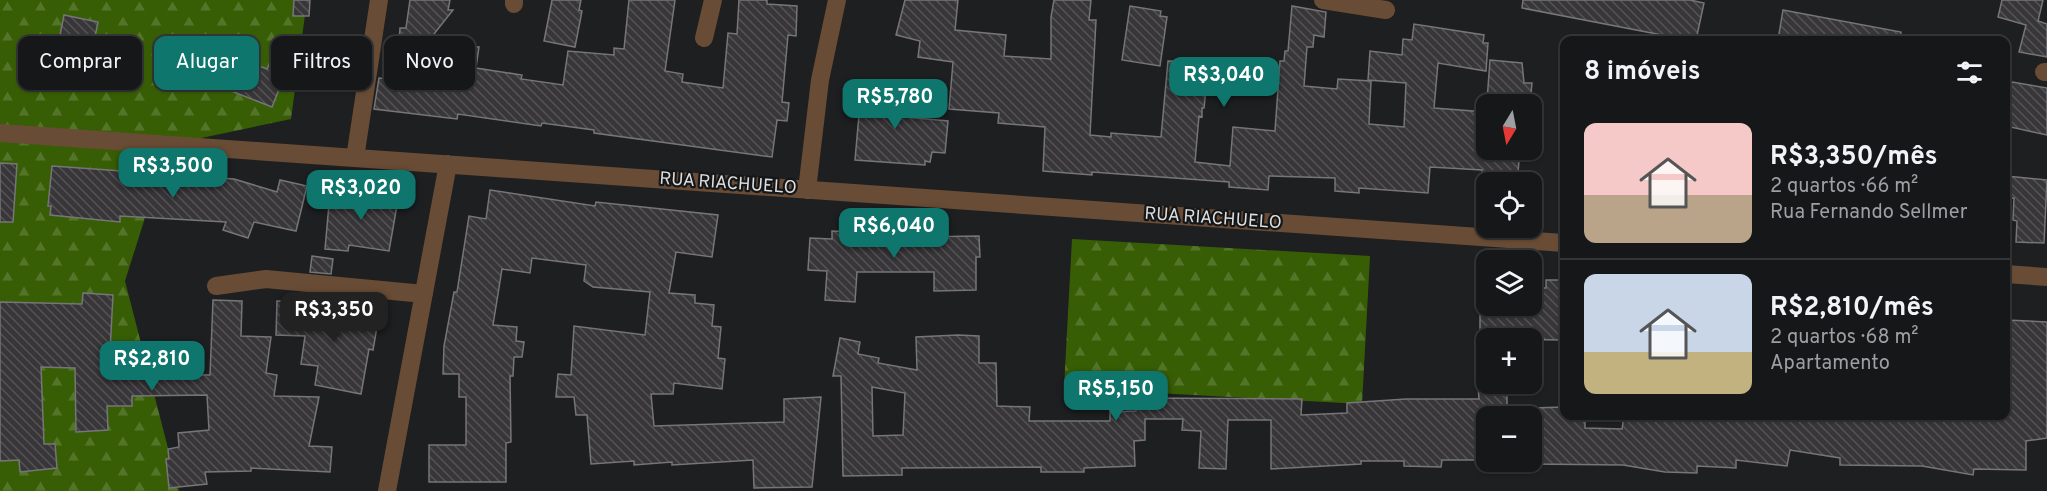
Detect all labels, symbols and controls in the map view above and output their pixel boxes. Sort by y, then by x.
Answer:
chip: Comprar [18,36,142,90]
chip: Alugar [154,36,259,90]
chip: Filtros [271,36,372,90]
chip: Novo [384,36,475,90]
text: 8 imóveis [1584,56,1701,89]
icon: filters [1953,56,1986,89]
pin: R$3,040 [1169,57,1279,108]
text: R$3,040 [1183,63,1265,89]
pin: R$5,780 [840,79,950,130]
text: R$5,780 [857,85,933,111]
north arrow [1476,94,1542,160]
map controls [1476,94,1542,472]
text: R$3,350/mês [1770,141,1938,174]
icon: home [1632,147,1704,219]
pin: R$3,500 [118,148,228,199]
text: R$3,500 [133,154,213,180]
street label: RUA RIACHUELO [659,168,797,200]
pin: R$3,020 [306,170,416,221]
button: locate [1476,172,1542,238]
text: 2 quartos · 66 m² [1770,174,1918,200]
text: R$3,020 [321,176,401,202]
text: Rua Fernando Sellmer [1770,200,1968,226]
street label: RUA RIACHUELO [1144,203,1282,235]
pin: R$6,040 [839,208,949,259]
text: R$6,040 [853,214,935,240]
button: layers [1476,250,1542,316]
pin: R$3,350 [279,292,389,343]
text: R$2,810/mês [1770,292,1934,325]
text: R$3,350 [294,298,374,324]
icon: home [1632,298,1704,370]
text: 2 quartos · 68 m² [1770,325,1919,351]
button: + [1476,328,1542,394]
pin: R$2,810 [97,341,207,392]
text: R$2,810 [114,347,190,373]
text: Apartamento [1770,351,1890,377]
pin: R$5,150 [1061,371,1171,422]
text: R$5,150 [1078,377,1154,403]
button: − [1476,406,1542,472]

